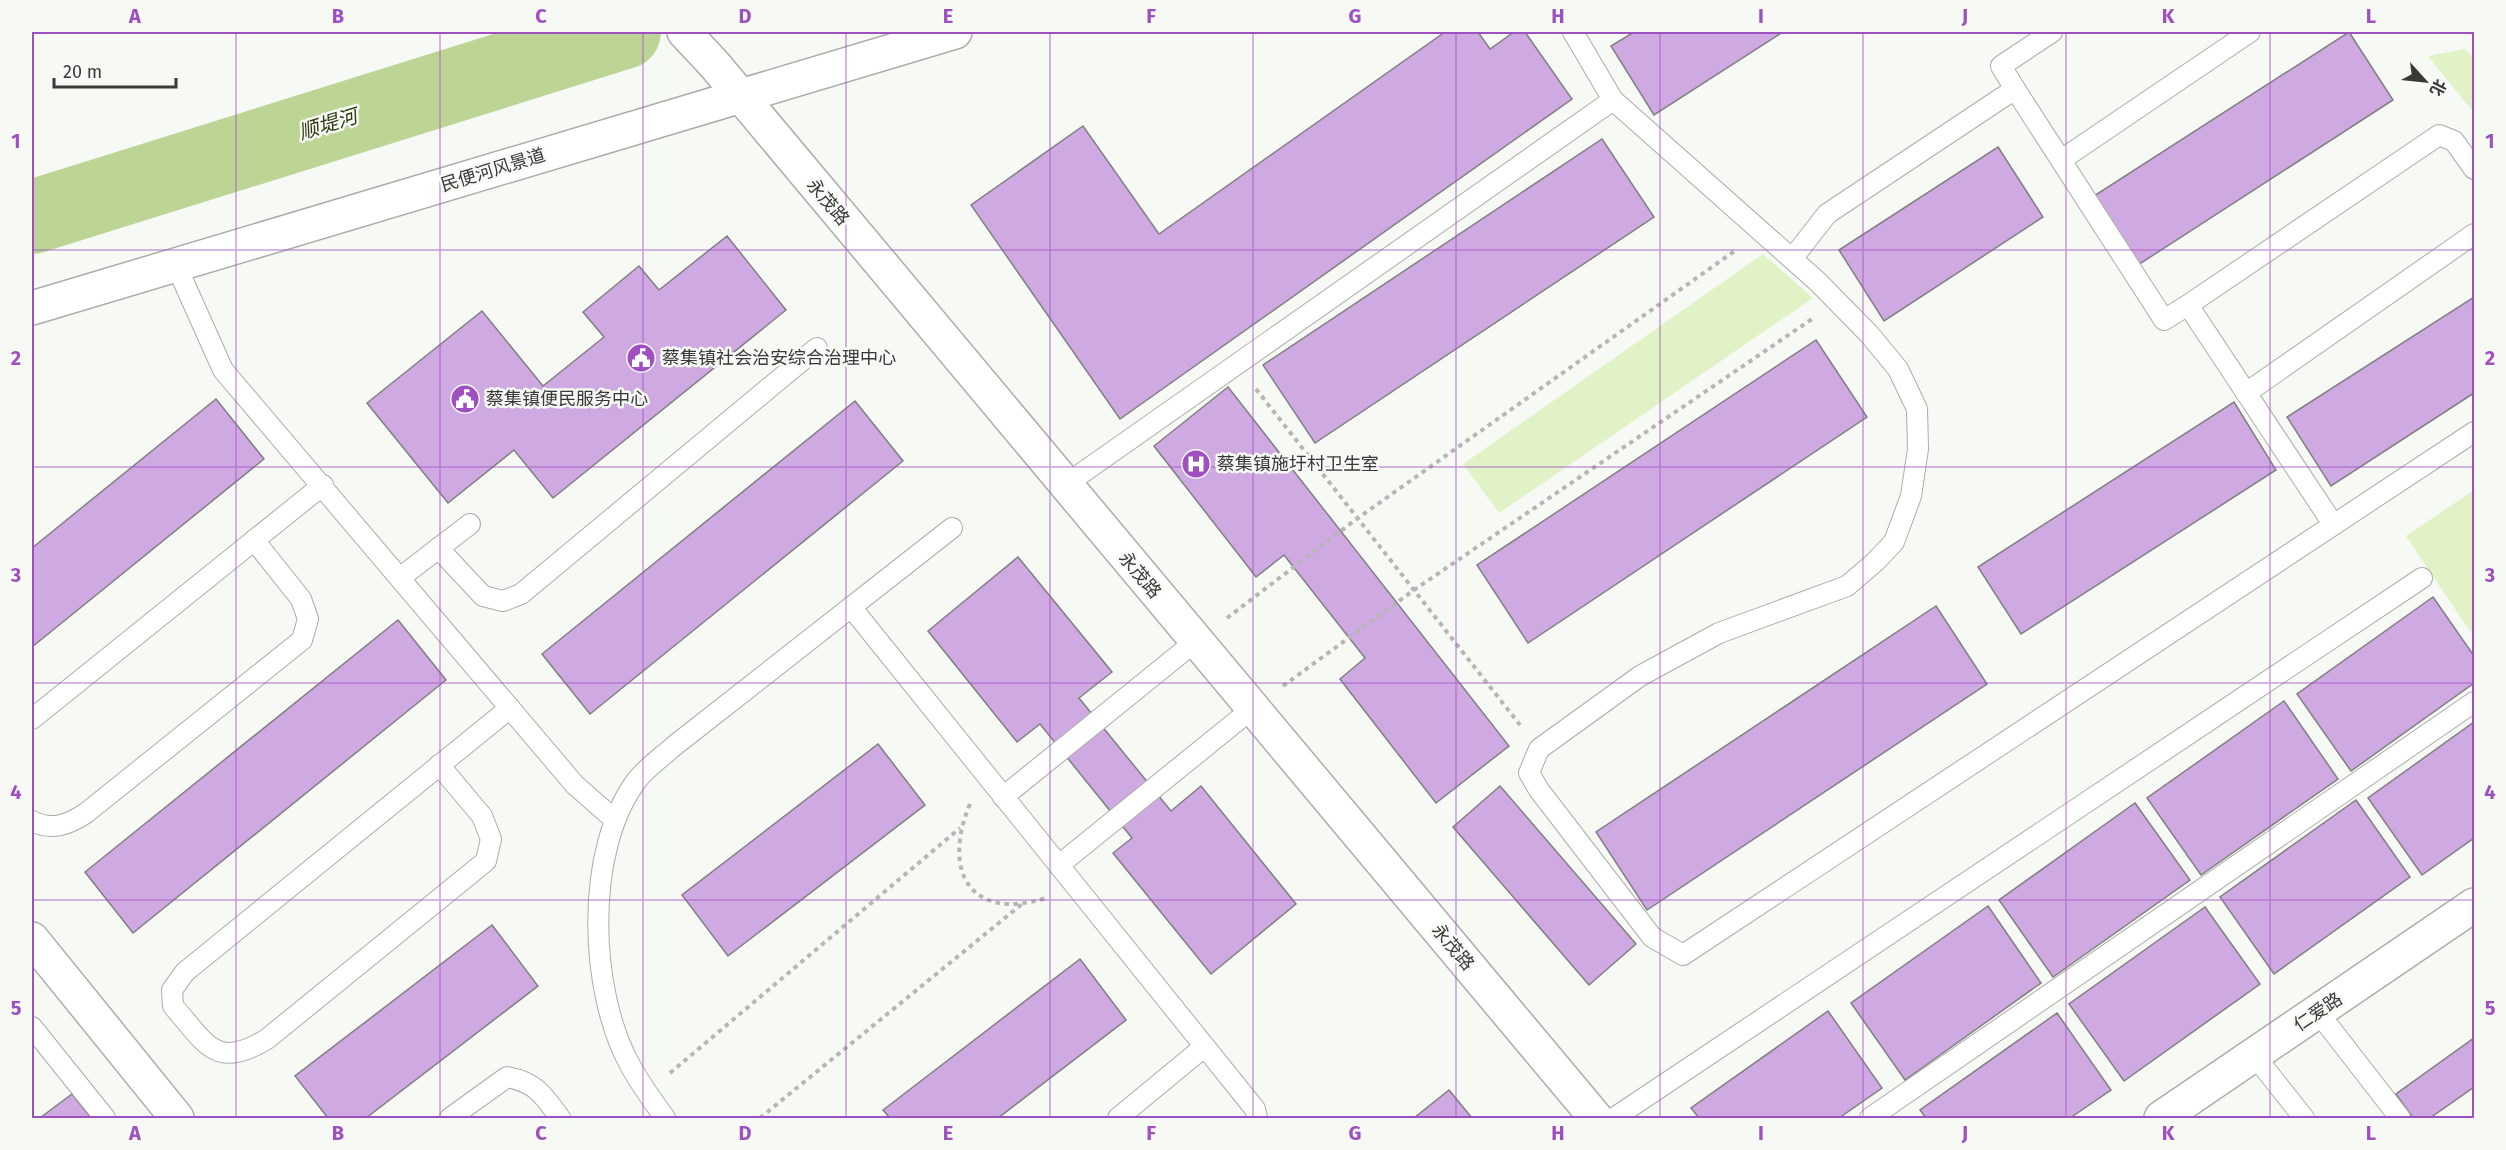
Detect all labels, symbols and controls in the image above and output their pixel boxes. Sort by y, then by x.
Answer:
text: A [128,4,142,28]
text: B [332,4,344,28]
text: C [535,4,547,28]
text: D [738,4,752,28]
text: E [943,4,953,28]
text: F [1146,4,1156,28]
text: G [1349,4,1361,28]
text: H [1551,4,1565,28]
text: I [1758,4,1764,28]
text: J [1961,4,1968,28]
text: K [2162,4,2175,28]
text: L [2366,4,2376,28]
scale bar [54,51,176,89]
north arrow [2395,51,2455,111]
text: 20 m [63,61,102,83]
text: 北 [2426,76,2450,99]
water label: 顺堤河 [296,103,364,144]
text: 1 [11,129,21,153]
text: 1 [2485,129,2495,153]
street label: 民便河风景道 [438,144,548,196]
street label: 永茂路 [802,174,854,230]
public building icon: 蔡集镇社会治安综合治理中心 [625,342,657,374]
text: 2 [11,346,21,370]
text: 2 [2485,346,2495,370]
place label: 蔡集镇社会治安综合治理中心 [662,347,896,369]
public building icon: 蔡集镇便民服务中心 [449,383,481,415]
place label: 蔡集镇便民服务中心 [486,388,648,410]
hospital icon: 蔡集镇施圩村卫生室 [1180,448,1212,480]
place label: 蔡集镇施圩村卫生室 [1217,453,1379,475]
street label: 永茂路 [1114,547,1166,603]
text: 3 [10,563,21,587]
text: 3 [2484,563,2495,587]
text: 4 [10,780,22,804]
text: 4 [2484,780,2496,804]
street label: 永茂路 [1427,919,1479,975]
street label: 仁爱路 [2289,988,2347,1036]
text: 5 [11,996,22,1020]
text: 5 [2485,996,2496,1020]
text: A [128,1121,142,1145]
text: B [332,1121,344,1145]
text: C [535,1121,547,1145]
text: D [738,1121,752,1145]
text: E [943,1121,953,1145]
text: F [1146,1121,1156,1145]
text: G [1349,1121,1361,1145]
text: H [1551,1121,1565,1145]
text: I [1758,1121,1764,1145]
text: J [1961,1121,1968,1145]
text: K [2162,1121,2175,1145]
text: L [2366,1121,2376,1145]

